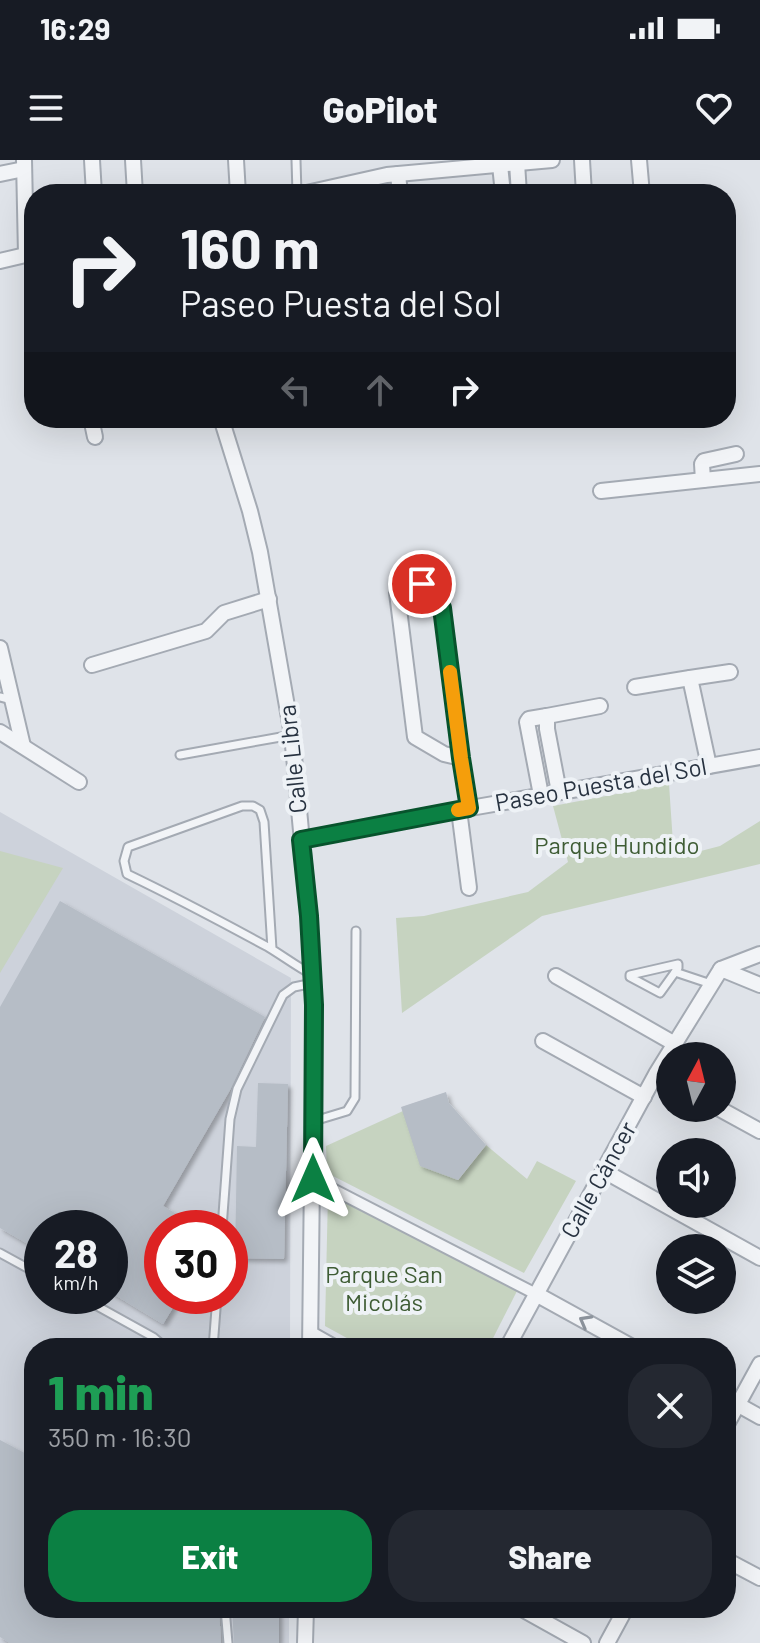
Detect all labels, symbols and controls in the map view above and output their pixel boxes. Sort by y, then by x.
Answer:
text: 16:29 [40,10,110,46]
icon: menu [24,86,68,130]
icon: heart [692,86,736,130]
text: GoPilot [322,87,438,130]
text: 160 m [180,213,320,280]
icon: right [48,216,152,320]
text: Paseo Puesta del Sol [180,281,502,324]
icon: left [274,368,318,412]
icon: ahead [358,368,402,412]
icon: right [442,368,486,412]
pin [388,550,456,618]
icon: arrive [400,562,444,606]
street label: Calle Libra [271,703,312,815]
street label: Paseo Puesta del Sol [493,751,709,816]
park label: Parque Hundido [534,830,700,859]
north arrow [656,1042,736,1122]
map controls [656,1042,736,1314]
street label: Calle Cáncer [554,1116,642,1243]
position arrow [271,1137,355,1221]
button: sound [656,1138,736,1218]
speed limit sign: 30 [144,1210,248,1314]
text: 28 [54,1228,98,1276]
button: layers [656,1234,736,1314]
park label: Parque San Micolás [325,1259,443,1316]
text: km/h [53,1270,99,1294]
one-way arrow [580,1315,594,1331]
text: 1 min [48,1362,154,1420]
button: close [628,1364,712,1448]
text: 350 m · 16:30 [48,1421,191,1452]
button: Exit [48,1510,372,1602]
button: Share [388,1510,712,1602]

